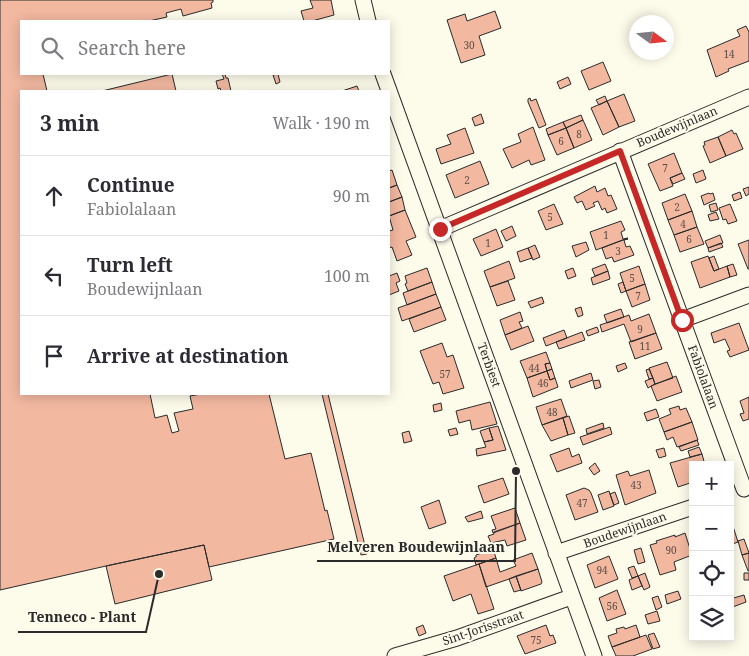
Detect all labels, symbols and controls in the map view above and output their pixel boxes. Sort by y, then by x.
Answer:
north arrow [629,15,674,60]
search box [20,20,390,75]
icon: search [38,34,66,62]
text: Search here [78,35,186,61]
house number: 30 [463,38,475,52]
house number: 14 [723,47,735,61]
street label: Boudewijnlaan [634,102,720,151]
text: 3 min [40,109,99,137]
text: Walk · 190 m [273,112,370,134]
house number: 8 [576,127,582,141]
house number: 6 [558,134,564,148]
house number: 7 [662,161,668,175]
text: Continue [87,172,175,198]
house number: 2 [464,173,470,187]
icon: ahead [40,182,68,210]
text: 90 m [333,185,370,207]
text: Fabiolalaan [87,198,176,220]
house number: 2 [674,200,680,214]
house number: 5 [547,210,553,224]
house number: 4 [680,217,686,231]
route end [429,218,452,241]
house number: 1 [603,228,609,242]
house number: 6 [686,232,692,246]
house number: 1 [485,236,491,250]
house number: 3 [615,244,621,258]
text: Turn left [87,252,173,278]
icon: left [40,262,68,290]
text: 100 m [324,265,370,287]
house number: 5 [629,271,635,285]
text: Boudewijnlaan [87,278,203,300]
house number: 7 [635,289,641,303]
route start [671,309,694,332]
house number: 9 [637,322,643,336]
house number: 11 [639,339,651,353]
street label: Terbiest [474,340,505,389]
icon: arrive [40,342,68,370]
street label: Fabiolalaan [684,342,723,411]
text: Arrive at destination [87,343,289,369]
house number: 44 [528,361,540,375]
house number: 57 [439,367,451,381]
house number: 46 [537,376,549,390]
house number: 48 [546,405,558,419]
map controls [689,461,734,641]
button: + [689,461,734,506]
house number: 43 [630,478,642,492]
house number: 47 [576,496,588,510]
button: − [689,506,734,551]
street label: Boudewijnlaan [581,507,669,552]
callout: Melveren Boudewijnlaan [317,532,515,561]
text: Melveren Boudewijnlaan [327,537,505,556]
house number: 90 [665,543,677,557]
button: locate [689,551,734,596]
house number: 94 [596,563,608,577]
button: layers [689,596,734,641]
house number: 56 [606,599,618,613]
callout: Tenneco - Plant [18,603,146,632]
street label: Sint-Jorisstraat [440,606,526,649]
text: Tenneco - Plant [28,607,136,626]
house number: 75 [530,633,542,647]

